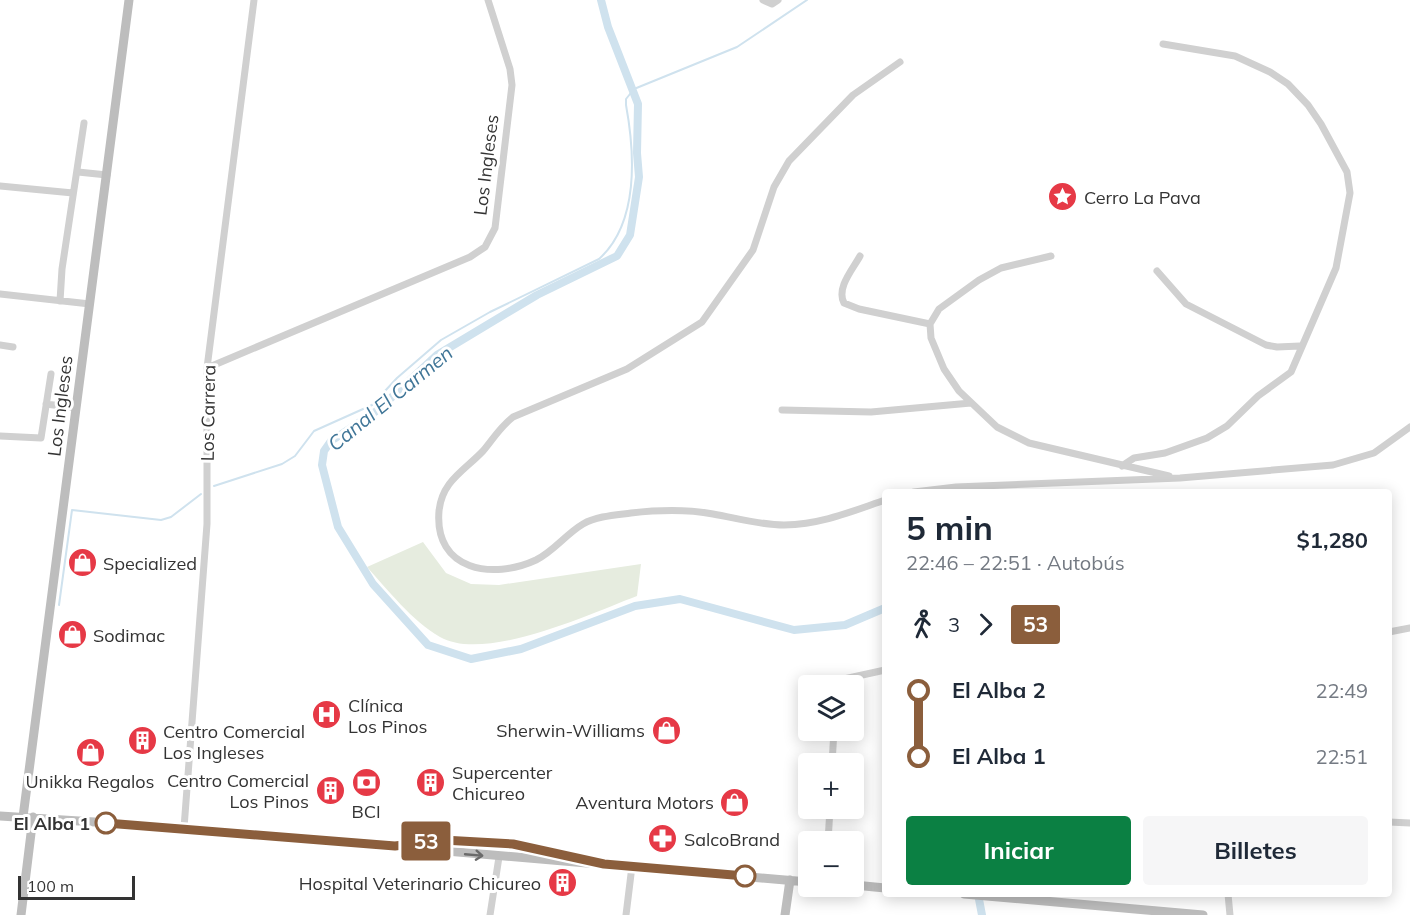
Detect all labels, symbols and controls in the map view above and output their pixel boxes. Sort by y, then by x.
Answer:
street label: Los Ingleses [468,113,504,217]
place icon: Cerro La Pava [1047,181,1079,213]
place label: Cerro La Pava [1084,186,1201,209]
water label: Canal El Carmen [322,340,458,456]
street label: Los Ingleses [42,354,78,458]
street label: Los Carrera [196,365,220,461]
text: 5 min [906,507,993,548]
text: $1,280 [1297,526,1368,554]
shop icon: Specialized [66,547,98,579]
text: 22:46 – 22:51 · Autobús [906,550,1125,575]
place label: Specialized [103,552,197,575]
icon: walk [906,608,939,641]
icon: forward [969,608,1002,641]
text: 53 [1023,611,1048,637]
text: 3 [948,612,960,637]
shop icon: Sodimac [56,619,88,651]
place label: Sodimac [93,624,165,647]
map controls [798,675,864,897]
button: layers [798,675,864,741]
text: El Alba 2 [952,676,1046,704]
text: 22:49 [1315,678,1368,703]
place label: Clínica Los Pinos [348,694,427,738]
hospital icon: Clínica Los Pinos [311,699,343,731]
shop icon: Sherwin-Williams [650,714,682,746]
place label: Sherwin-Williams [496,719,645,742]
place label: Centro Comercial Los Ingleses [163,720,305,764]
building icon: Centro Comercial Los Ingleses [126,725,158,757]
shop icon: Unikka Regalos [74,736,106,768]
text: El Alba 1 [952,742,1046,770]
text: 22:51 [1315,744,1368,769]
button: + [798,753,864,819]
place label: Supercenter Chicureo [452,761,553,805]
bank icon: BCI [350,766,382,798]
building icon: Supercenter Chicureo [415,766,447,798]
place label: Centro Comercial Los Pinos [167,769,309,813]
place label: Unikka Regalos [25,770,155,793]
building icon: Centro Comercial Los Pinos [314,774,346,806]
shop icon: Aventura Motors [719,786,751,818]
place label: Aventura Motors [575,791,714,814]
place label: BCI [351,800,381,823]
place label: El Alba 1 [13,812,90,835]
marker: El Alba 1 [95,812,117,834]
button: Iniciar [906,816,1131,885]
button: Billetes [1143,816,1368,885]
line badge: 53 [399,822,453,860]
pharmacy icon: SalcoBrand [647,823,679,855]
text: 53 [413,828,439,854]
place label: SalcoBrand [684,828,780,851]
button: − [798,831,864,897]
one-way arrow [464,850,484,861]
unlabelled marker [734,865,756,887]
building icon: Hospital Veterinario Chicureo [546,867,578,899]
place label: Hospital Veterinario Chicureo [299,872,541,895]
scale bar [18,873,135,900]
text: 100 m [27,876,74,896]

